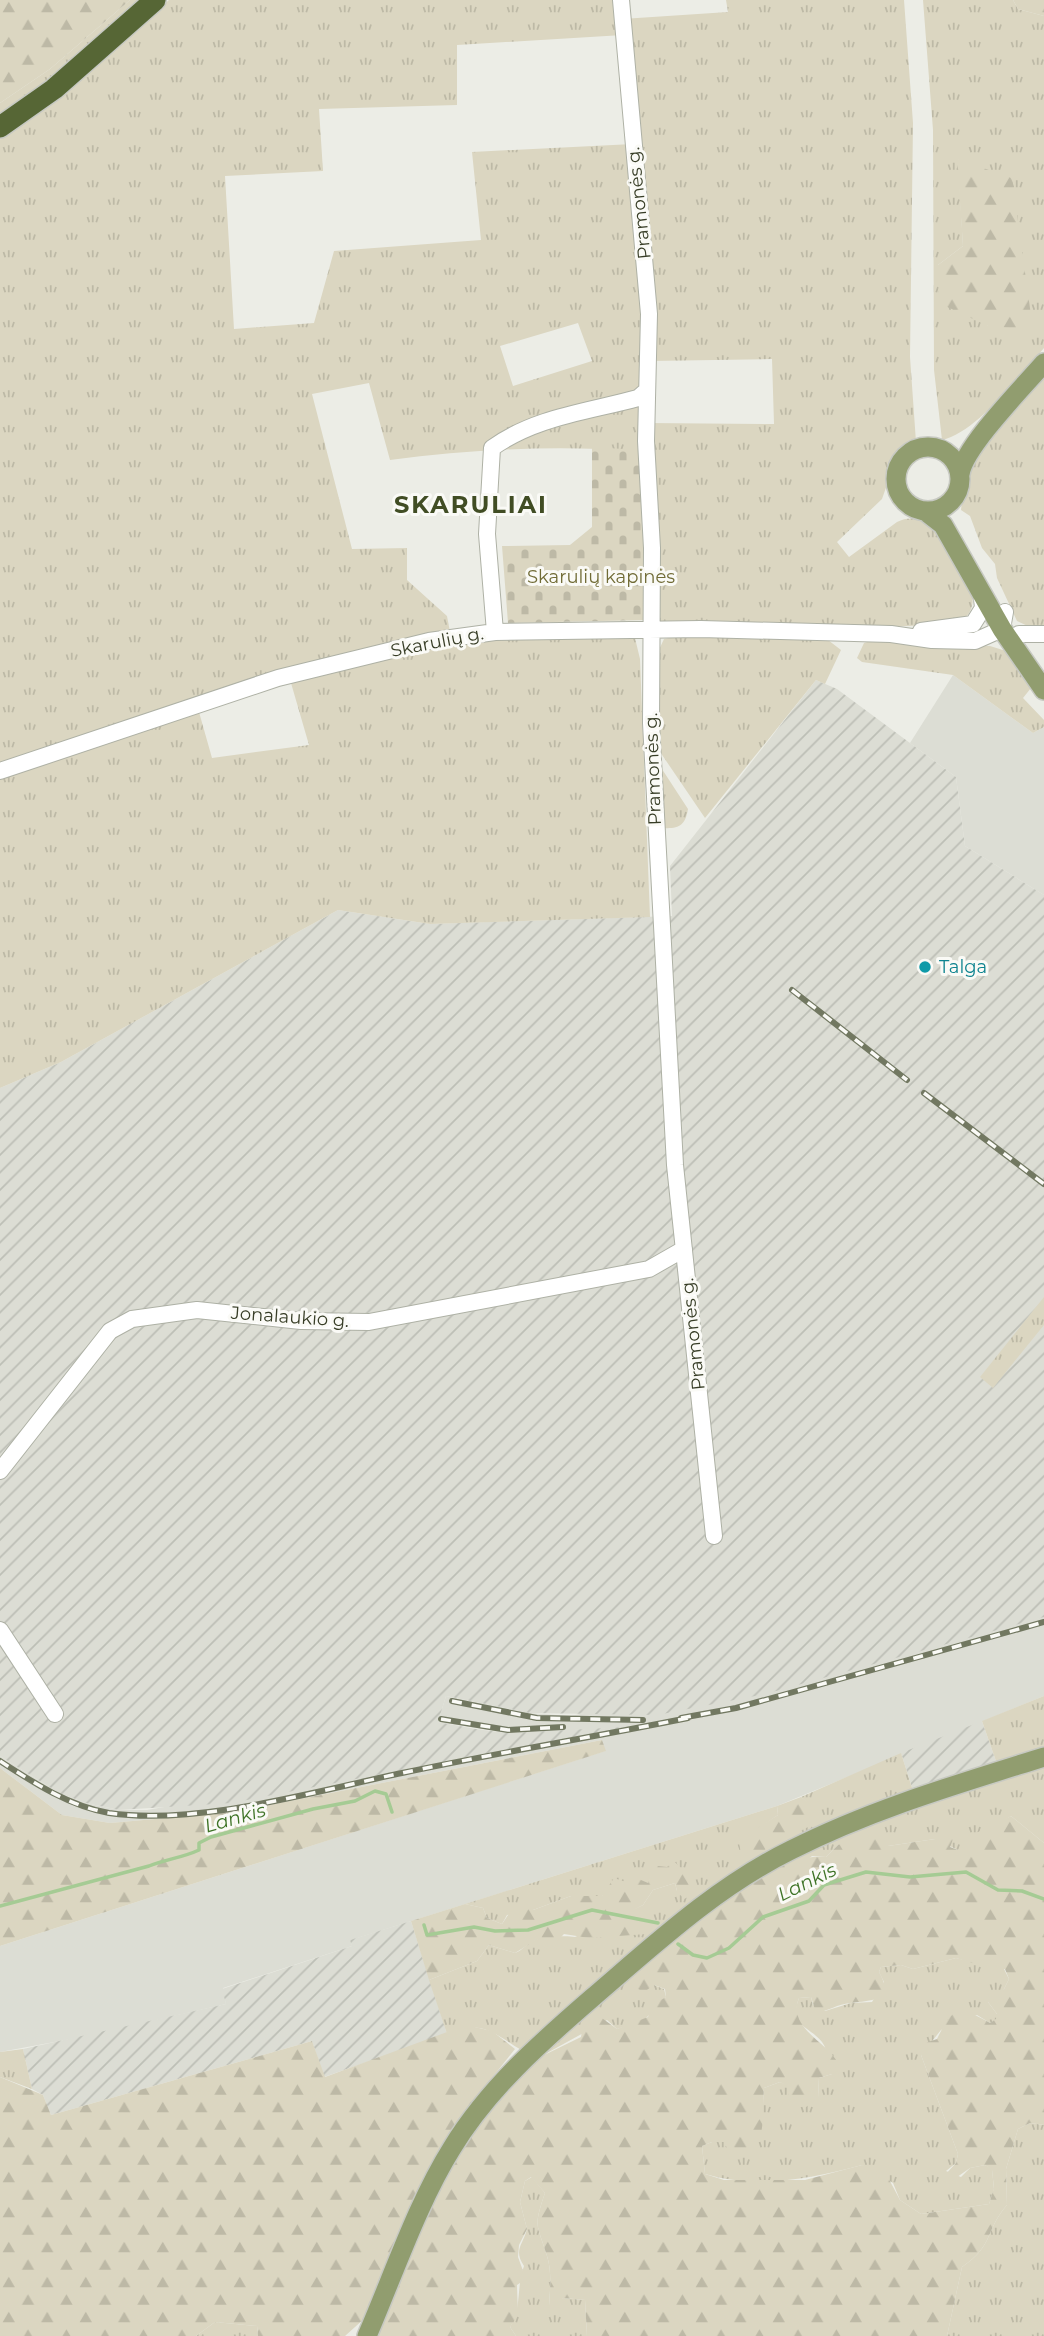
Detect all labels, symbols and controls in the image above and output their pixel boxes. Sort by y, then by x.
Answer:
street label: Pramonės g. [622,146,656,260]
district label: SKARULIAI [394,490,548,519]
park label: Skarulių kapinės [527,566,675,588]
street label: Skarulių g. [389,622,485,662]
street label: Pramonės g. [640,712,666,826]
place label: Talga [939,956,987,978]
marker: Talga [917,959,933,975]
street label: Pramonės g. [676,1277,710,1391]
street label: Jonalaukio g. [229,1302,350,1332]
water label: Lankis [202,1798,268,1838]
water label: Lankis [774,1858,840,1906]

